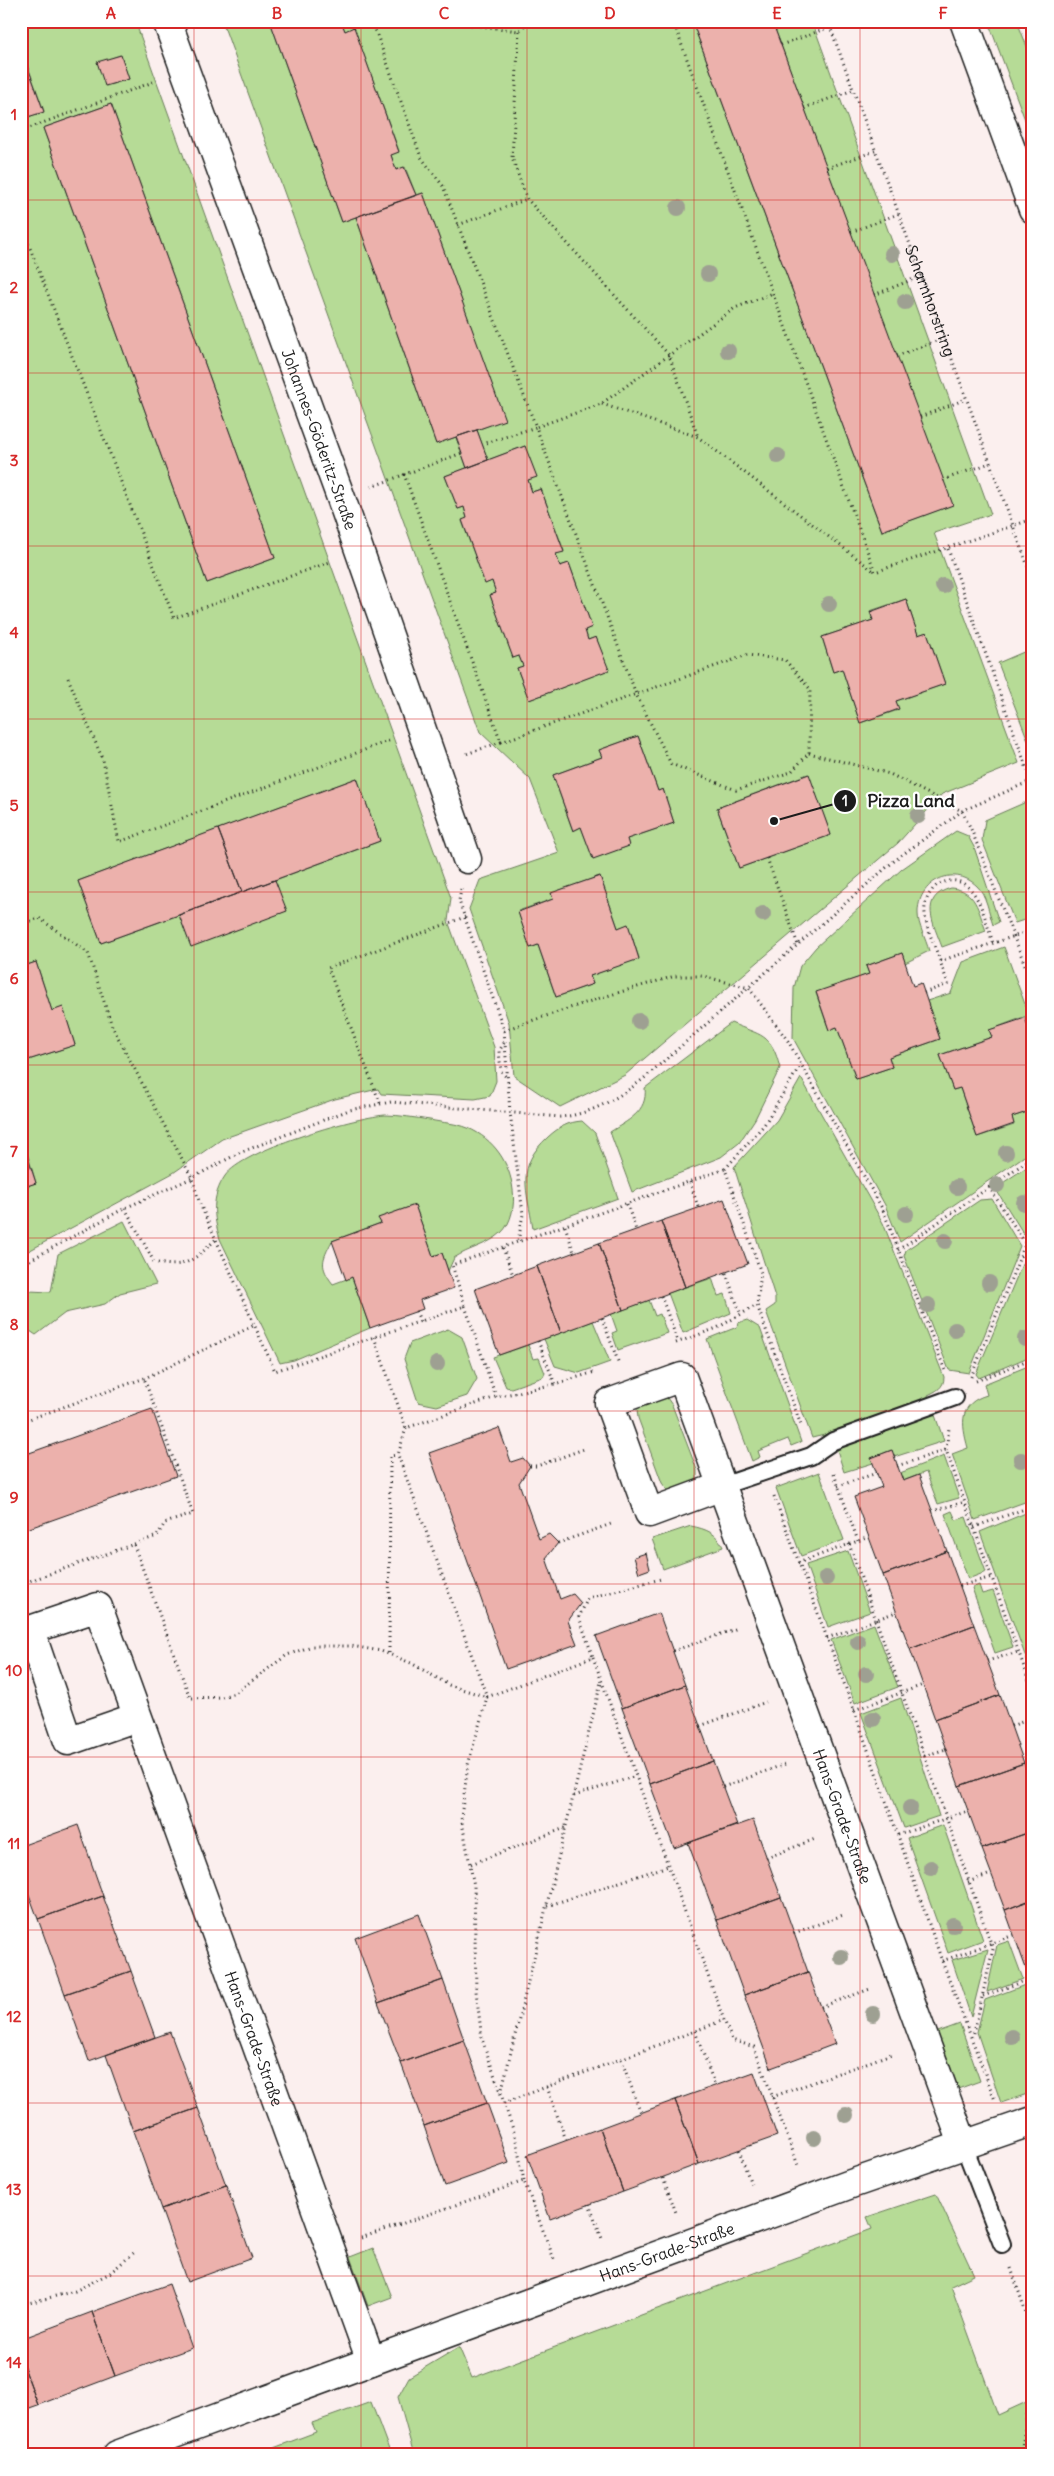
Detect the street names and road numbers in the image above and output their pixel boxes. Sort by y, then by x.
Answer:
street label: Scharnhorstring [901,242,960,359]
street label: Johannes-Göderitz-Straße [277,346,361,532]
street label: Hans-Grade-Straße [809,1746,876,1886]
street label: Hans-Grade-Straße [221,1968,288,2109]
street label: Hans-Grade-Straße [597,2218,737,2286]

